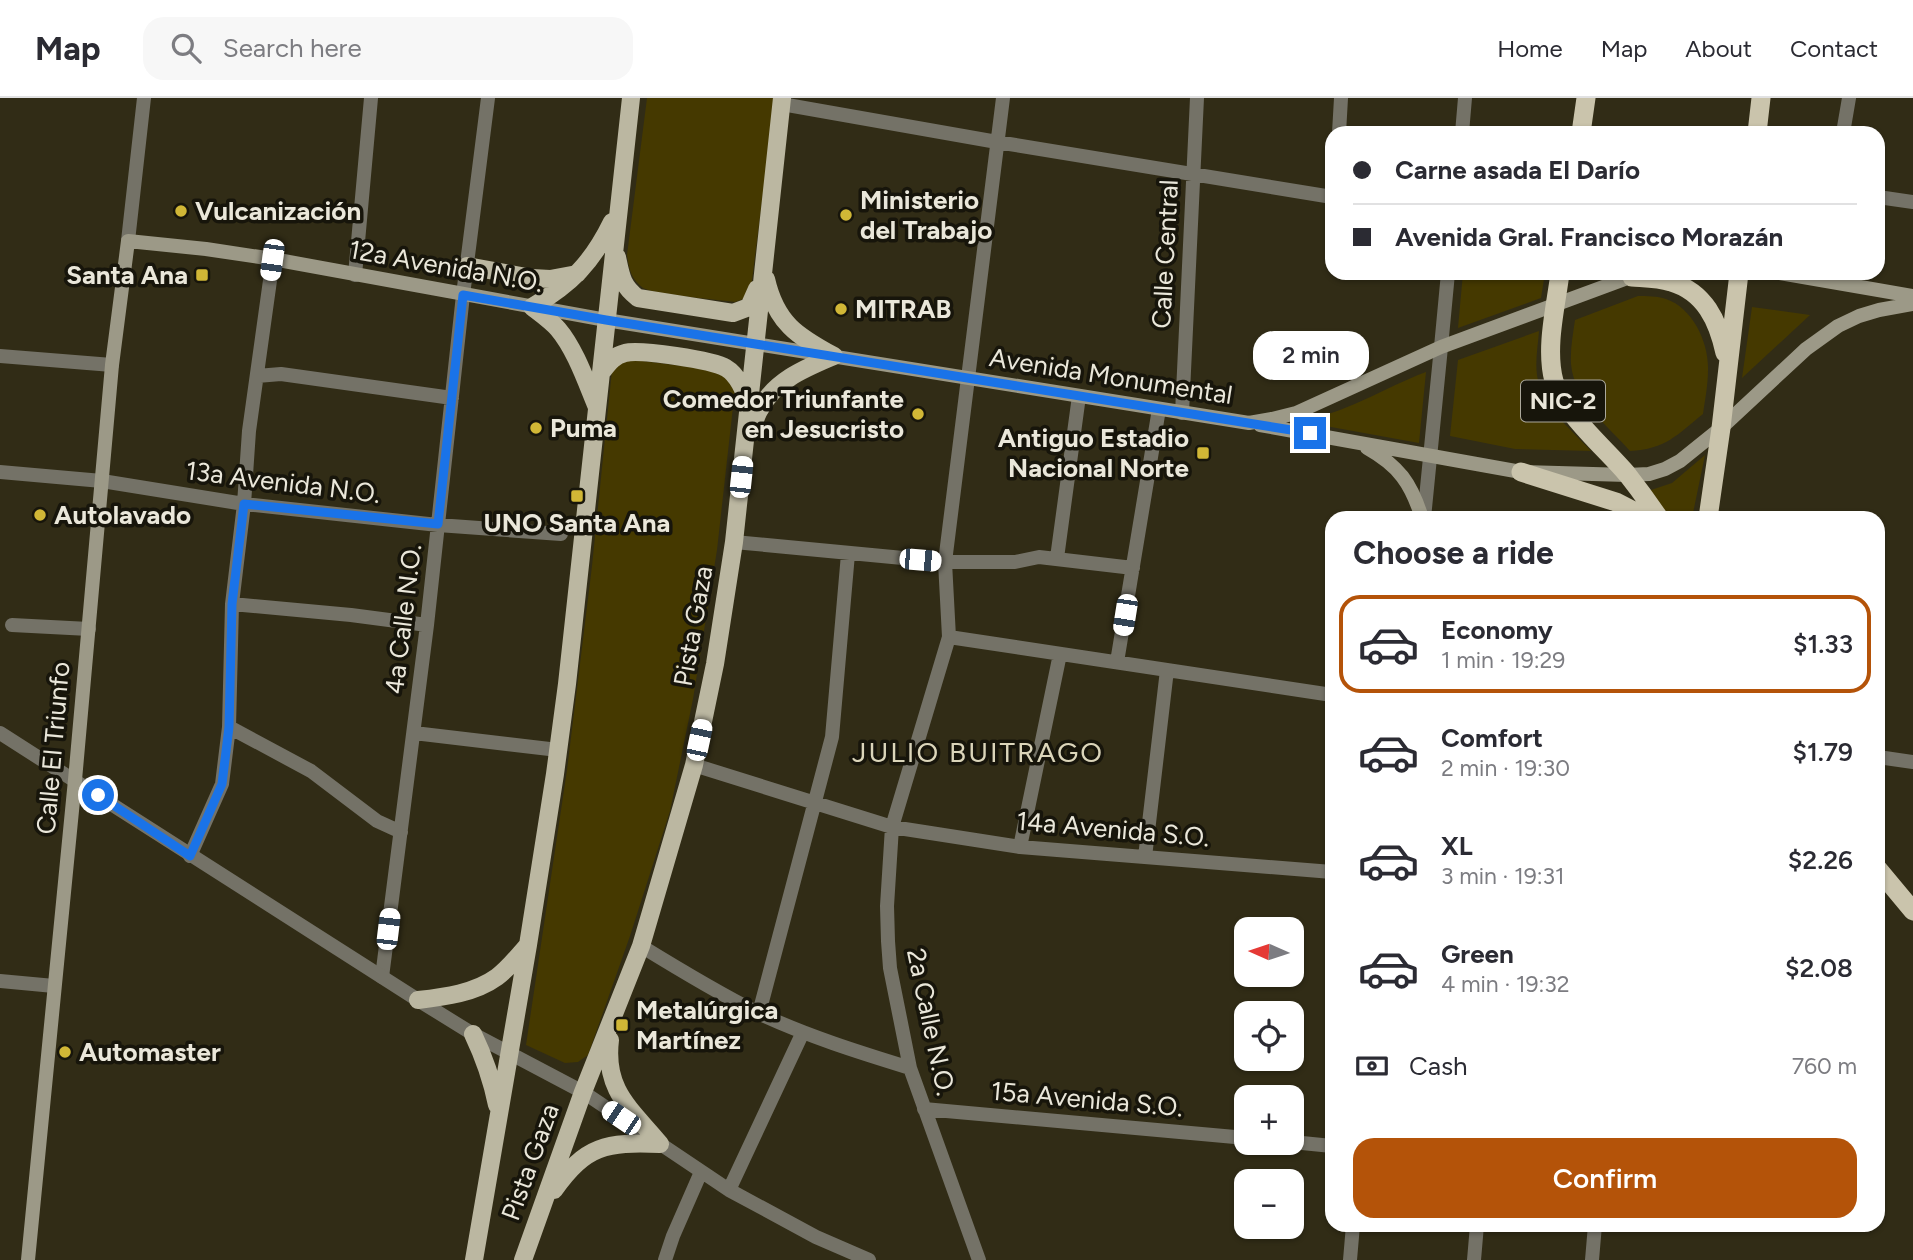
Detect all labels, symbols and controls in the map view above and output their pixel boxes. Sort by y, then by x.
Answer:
search box [143,17,633,80]
text: Map [35,29,101,68]
icon: search [167,29,205,67]
text: Search here [223,32,362,64]
text: Home [1497,34,1563,63]
text: Map [1601,34,1647,63]
text: About [1685,34,1752,63]
text: Contact [1790,34,1878,63]
text: Carne asada El Darío [1395,154,1640,186]
street label: Calle Central [1145,179,1185,329]
place label: Ministerio del Trabajo [860,184,992,246]
place label: Vulcanización [195,195,361,227]
marker: Vulcanización [173,203,189,219]
marker: Ministerio del Trabajo [838,207,854,223]
text: Avenida Gral. Francisco Morazán [1395,221,1783,253]
street label: 12a Avenida N.O. [347,233,545,299]
car [259,238,286,282]
place label: Santa Ana [66,259,188,291]
marker: Santa Ana [194,267,210,283]
place label: MITRAB [855,293,951,325]
marker: MITRAB [833,301,849,317]
callout: 2 min [1252,331,1368,380]
street label: Avenida Monumental [987,341,1235,411]
text: 2 min [1282,341,1340,369]
road number: NIC-2 [1521,380,1605,422]
place label: Comedor Triunfante en Jesucristo [663,383,904,445]
marker: Comedor Triunfante en Jesucristo [910,406,926,422]
place label: Puma [550,412,617,444]
route end [1294,417,1326,449]
marker: Puma [528,420,544,436]
place label: Antiguo Estadio Nacional Norte [998,422,1189,484]
marker: Antiguo Estadio Nacional Norte [1195,445,1211,461]
street label: 13a Avenida N.O. [184,454,382,510]
car [729,455,754,499]
marker: UNO Santa Ana [569,488,585,504]
place label: Autolavado [54,499,191,531]
marker: Autolavado [32,507,48,523]
place label: UNO Santa Ana [484,507,670,539]
text: Choose a ride [1353,534,1554,572]
street label: 4a Calle N.O. [378,542,428,696]
car [899,548,942,572]
street label: Pista Gaza [667,563,719,689]
car [1112,593,1139,637]
icon: car [1357,613,1420,676]
text: Economy [1441,614,1553,646]
text: $1.33 [1793,628,1853,660]
text: 1 min · 19:29 [1441,646,1565,674]
street label: Calle El Triunfo [30,660,76,836]
car [685,717,714,763]
icon: car [1357,721,1420,784]
text: Comfort [1441,722,1543,754]
district label: JULIO BUITRAGO [852,735,1104,769]
text: $1.79 [1792,736,1853,768]
text: 2 min · 19:30 [1441,754,1570,782]
route start [82,779,114,811]
street label: 14a Avenida S.O. [1015,805,1211,853]
icon: car [1357,829,1420,892]
text: XL [1441,830,1473,862]
text: $2.26 [1788,844,1853,876]
text: 3 min · 19:31 [1441,862,1565,890]
car [376,907,401,951]
north arrow [1234,917,1304,987]
map controls [1234,917,1304,1239]
icon: car [1357,937,1420,1000]
text: Green [1441,938,1514,970]
street label: 2a Calle N.O. [900,946,962,1098]
text: $2.08 [1785,952,1853,984]
text: 4 min · 19:32 [1441,970,1570,998]
place label: Metalúrgica Martínez [636,994,778,1056]
button: locate [1234,1001,1304,1071]
marker: Metalúrgica Martínez [614,1017,630,1033]
place label: Automaster [79,1036,221,1068]
marker: Automaster [57,1044,73,1060]
icon: cash [1353,1047,1391,1085]
text: Cash [1409,1050,1468,1082]
text: 760 m [1792,1052,1857,1080]
street label: 15a Avenida S.O. [990,1075,1184,1123]
button: + [1234,1085,1304,1155]
car [598,1098,645,1138]
street label: Pista Gaza [494,1099,566,1225]
button: Confirm [1353,1138,1857,1218]
button: − [1234,1169,1304,1239]

